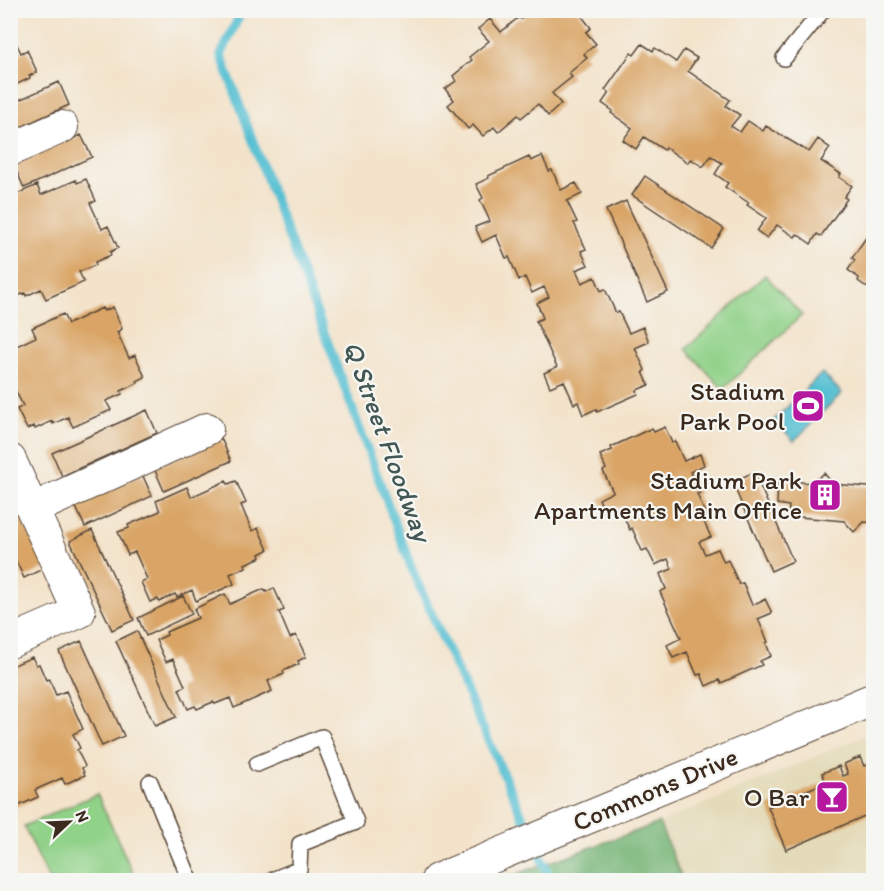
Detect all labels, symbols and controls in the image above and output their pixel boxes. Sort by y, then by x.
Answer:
water label: Q Street Floodway [336,336,441,549]
place label: Stadium Park Pool [679,375,785,437]
sports icon: Stadium Park Pool [790,388,826,424]
place label: Stadium Park Apartments Main Office [534,464,802,526]
building icon: Stadium Park Apartments Main Office [807,477,843,513]
street label: Commons Drive [568,740,742,838]
bar icon: O Bar [814,779,850,815]
place label: O Bar [744,781,810,813]
north arrow [39,792,99,852]
text: N [71,808,93,825]

